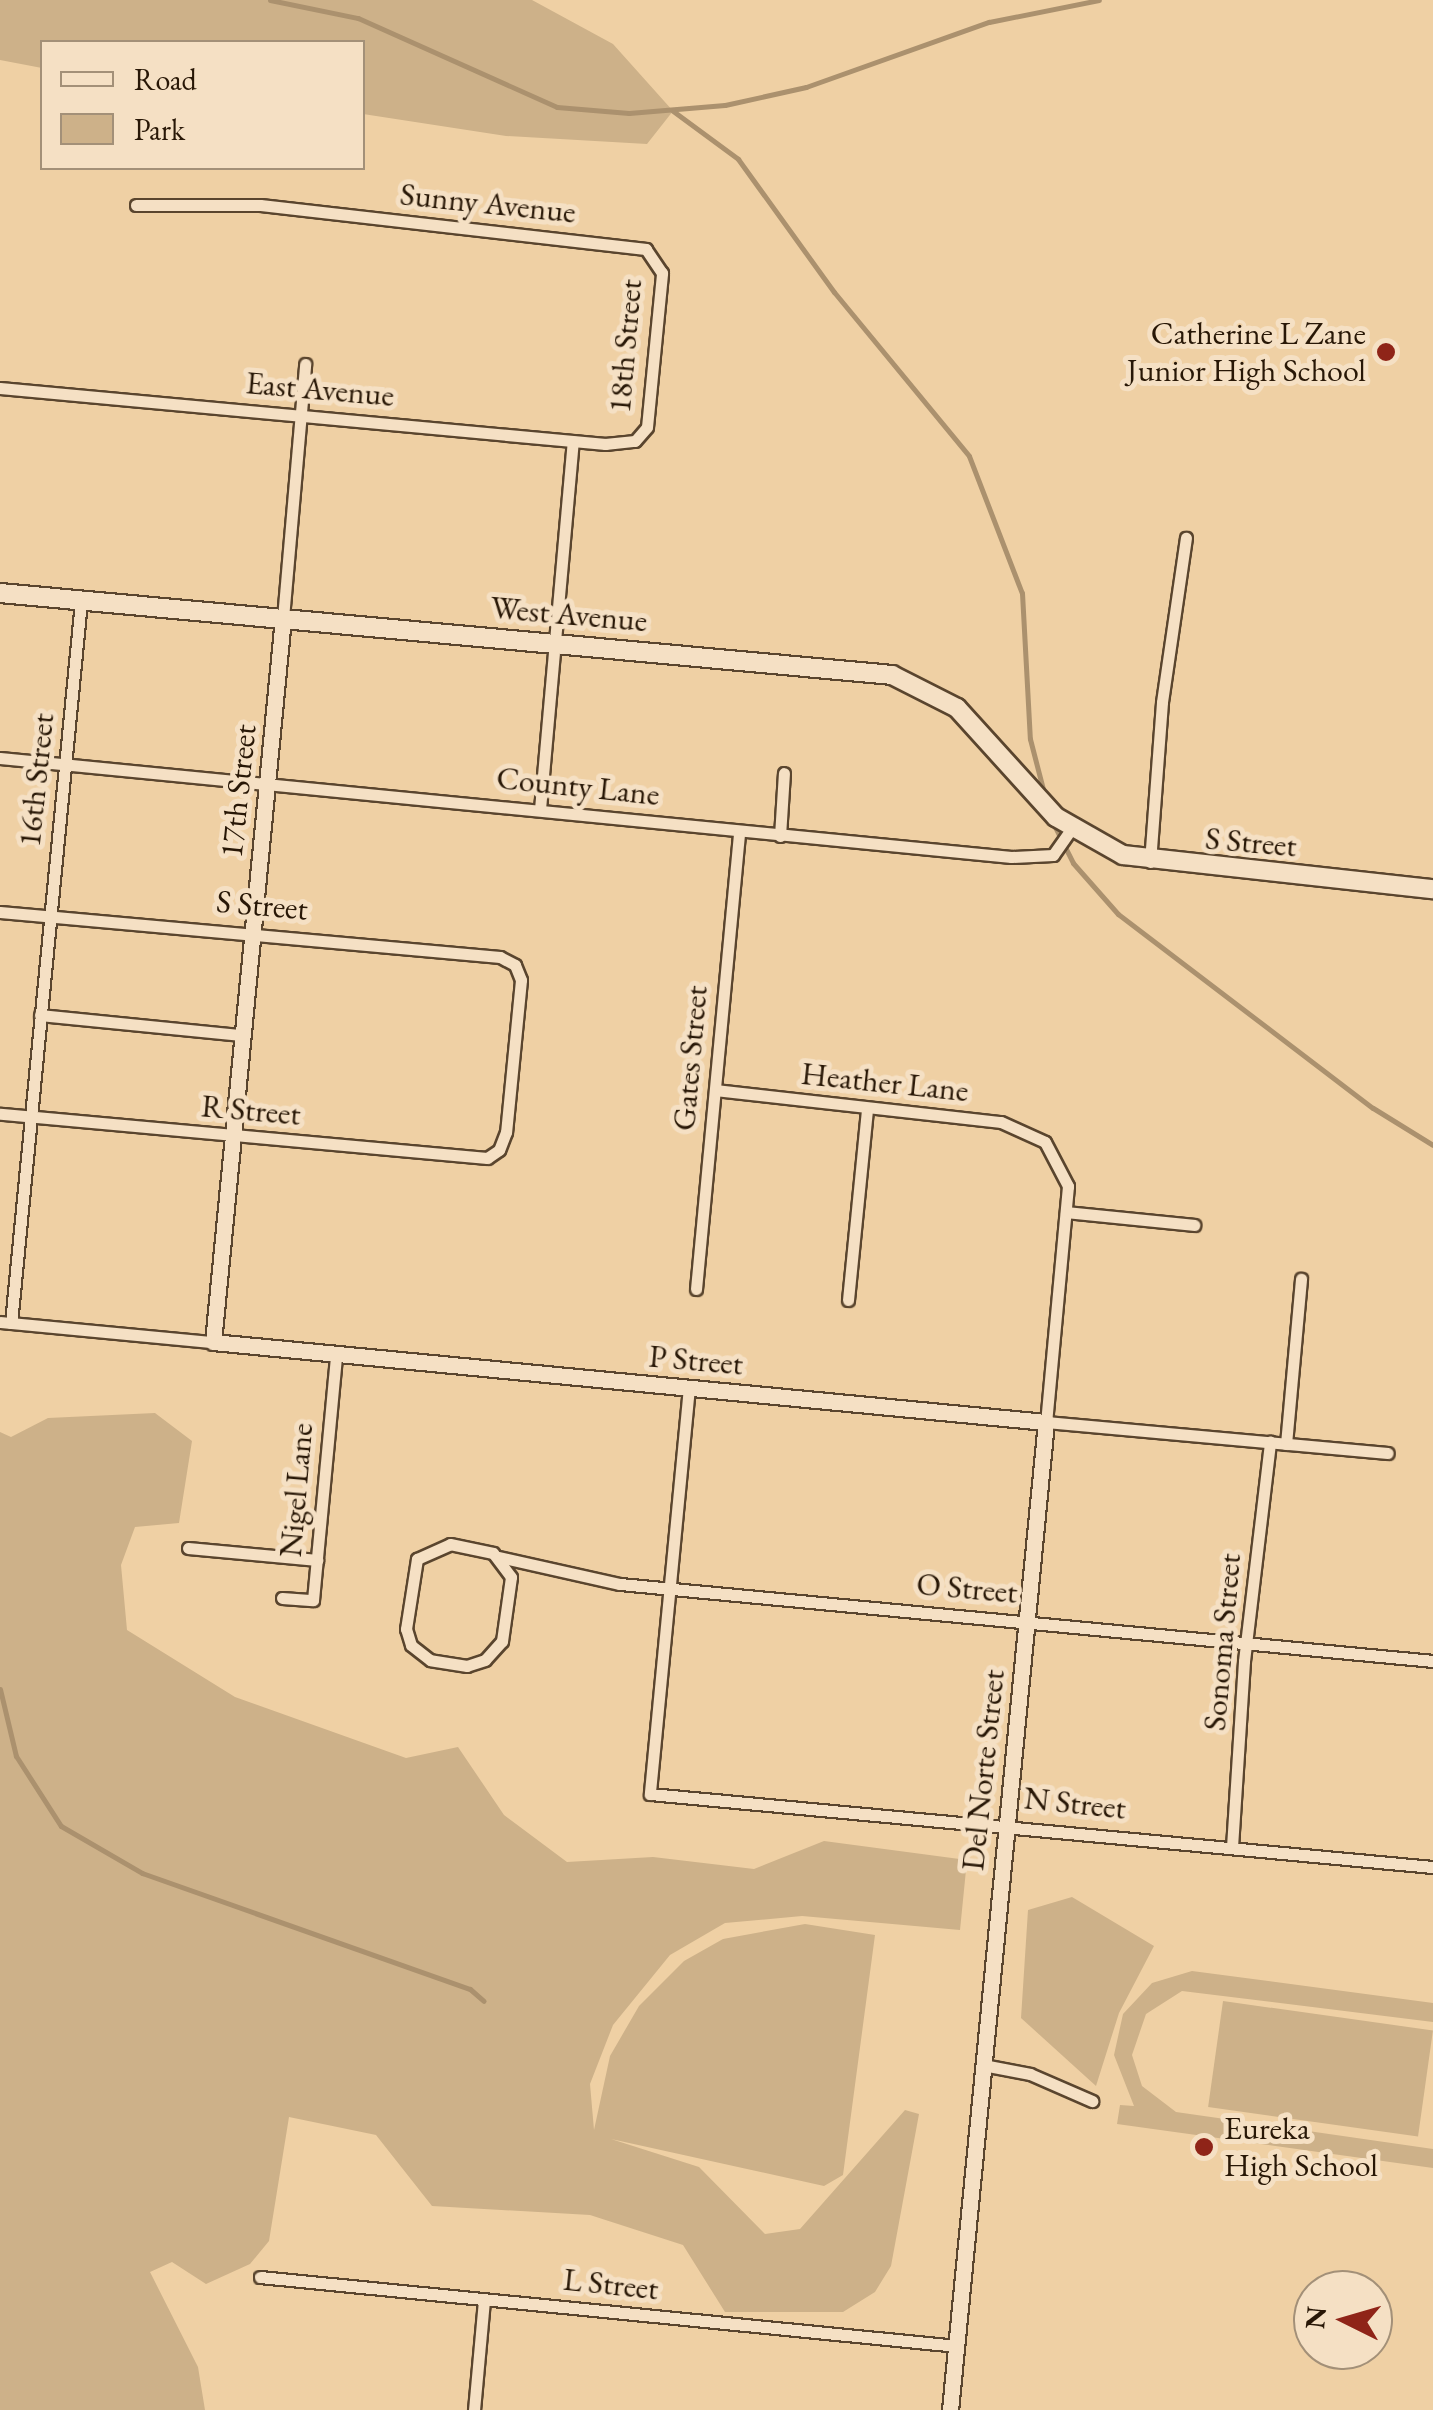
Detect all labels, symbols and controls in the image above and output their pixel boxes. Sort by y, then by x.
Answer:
legend [40,40,365,170]
text: Road [134,60,197,99]
text: Park [134,110,185,149]
street label: Sunny Avenue [398,175,578,231]
street label: 18th Street [600,278,650,414]
place label: Catherine L Zane Junior High School [1127,315,1366,390]
marker: Catherine L Zane Junior High School [1375,341,1397,363]
street label: East Avenue [244,363,396,415]
street label: West Avenue [489,588,649,640]
street label: 16th Street [10,711,62,849]
street label: 17th Street [212,722,264,860]
street label: County Lane [495,758,661,814]
street label: S Street [1204,819,1298,865]
street label: S Street [215,882,309,928]
street label: Gates Street [665,984,715,1132]
street label: Heather Lane [799,1054,971,1110]
street label: R Street [200,1087,302,1133]
street label: P Street [647,1337,745,1383]
street label: Nigel Lane [271,1421,321,1559]
street label: Sonoma Street [1195,1552,1249,1732]
street label: O Street [915,1564,1019,1612]
street label: Del Norte Street [953,1668,1013,1872]
street label: N Street [1022,1779,1128,1827]
place label: Eureka High School [1224,2110,1378,2185]
marker: Eureka High School [1193,2136,1215,2158]
street label: L Street [562,2260,660,2308]
north arrow [1293,2270,1393,2370]
text: N [1296,2305,1334,2330]

